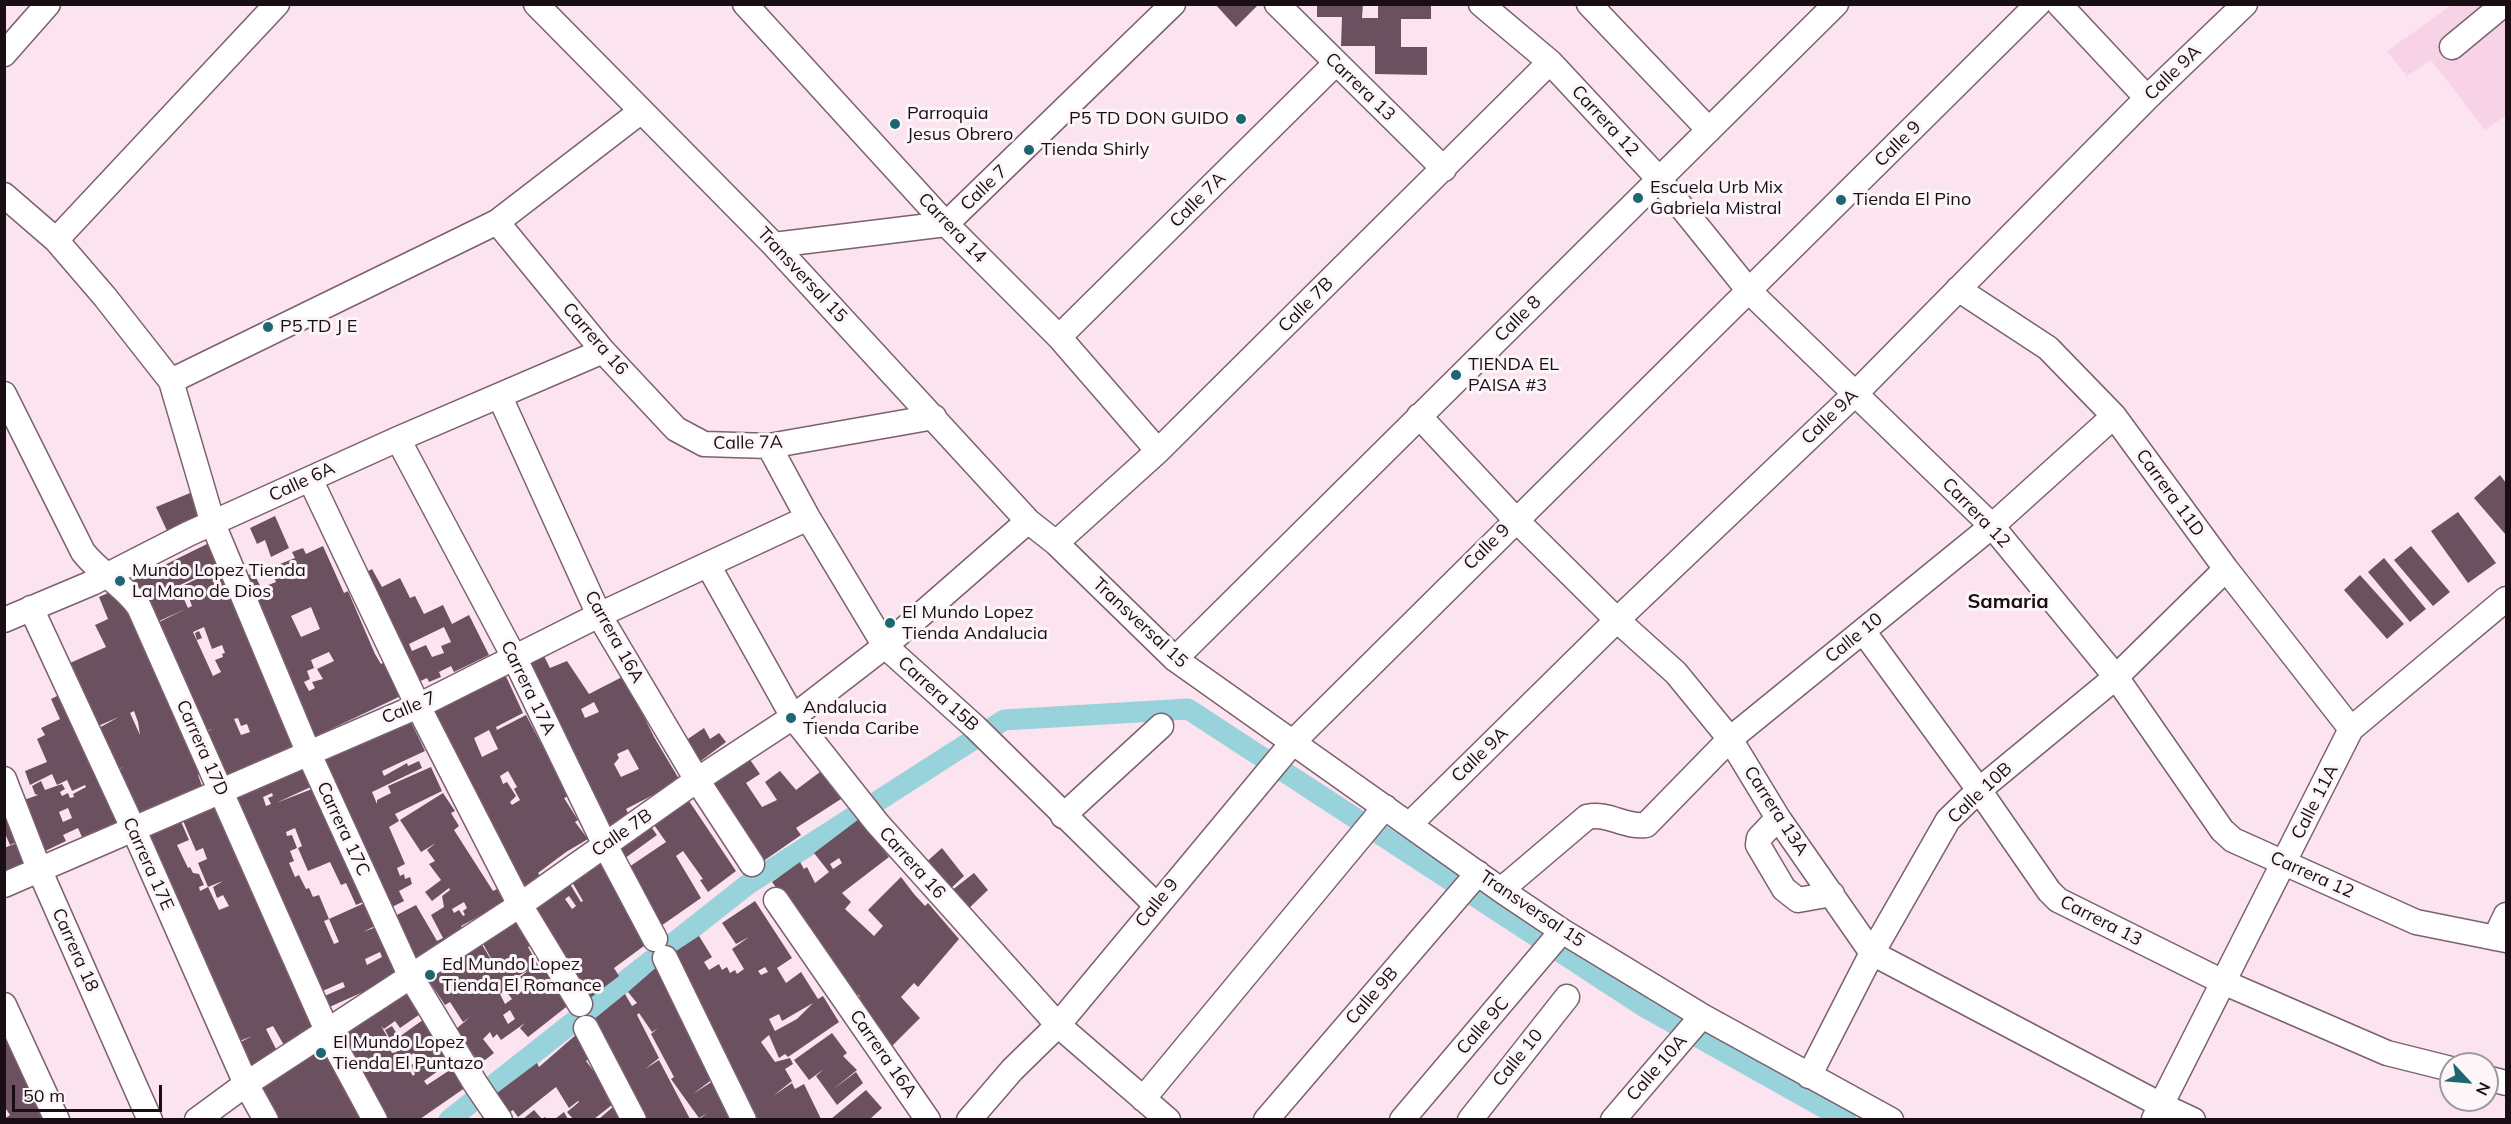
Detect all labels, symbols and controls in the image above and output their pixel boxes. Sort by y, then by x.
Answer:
street label: Calle 9A [2140,41,2206,105]
street label: Carrera 13 [1320,48,1400,126]
street label: Carrera 12 [1567,81,1643,161]
place label: Parroquia Jesus Obrero [907,103,1013,146]
place label: P5 TD DON GUIDO [1069,108,1229,130]
marker: P5 TD DON GUIDO [1234,112,1248,126]
street label: Calle 9 [1870,116,1926,172]
marker: Parroquia Jesus Obrero [888,117,902,131]
place label: Tienda Shirly [1041,139,1149,161]
marker: Tienda Shirly [1022,143,1036,157]
street label: Calle 7 [956,161,1012,215]
street label: Calle 7A [1166,168,1230,232]
place label: Escuela Urb Mix Gabriela Mistral [1650,177,1783,219]
street label: Carrera 14 [913,188,991,268]
place label: Tienda El Pino [1853,189,1971,211]
marker: Escuela Urb Mix Gabriela Mistral [1631,191,1645,205]
marker: Tienda El Pino [1834,193,1848,207]
street label: Transversal 15 [752,223,852,327]
street label: Calle 7B [1274,273,1338,337]
street label: Calle 8 [1490,291,1546,347]
street label: Carrera 16 [558,298,632,380]
place label: P5 TD J E [280,316,357,338]
marker: P5 TD J E [261,320,275,334]
place label: TIENDA EL PAISA #3 [1468,354,1559,397]
marker: TIENDA EL PAISA #3 [1449,368,1463,382]
street label: Calle 9A [1797,385,1863,449]
street label: Calle 7A [713,432,783,454]
street label: Carrera 11D [2131,445,2209,541]
street label: Calle 6A [266,457,338,507]
street label: Carrera 12 [1937,473,2015,553]
street label: Calle 9 [1459,519,1515,575]
place label: Mundo Lopez Tienda La Mano de Dios [132,560,306,602]
street label: Transversal 15 [1088,573,1192,673]
marker: Mundo Lopez Tienda La Mano de Dios [113,574,127,588]
street label: Carrera 16A [580,587,648,687]
district label: Samaria [1967,590,2049,614]
place label: El Mundo Lopez Tienda Andalucia [902,602,1048,644]
street label: Calle 10 [1821,608,1887,668]
marker: El Mundo Lopez Tienda Andalucia [883,616,897,630]
street label: Carrera 17A [496,637,560,739]
street label: Carrera 15B [893,652,983,736]
street label: Calle 7 [379,687,439,729]
street label: Carrera 17D [171,697,233,799]
place label: Andalucia Tienda Caribe [803,697,919,740]
marker: Andalucia Tienda Caribe [784,711,798,725]
street label: Calle 9A [1447,723,1513,787]
street label: Calle 10B [1943,758,2017,828]
street label: Calle 11A [2287,761,2343,843]
street label: Carrera 13A [1739,762,1813,860]
street label: Carrera 17C [312,778,374,880]
street label: Calle 7B [588,804,656,862]
street label: Carrera 17E [118,814,178,914]
street label: Carrera 16 [874,823,950,903]
street label: Carrera 12 [2267,847,2357,903]
street label: Transversal 15 [1475,866,1589,952]
street label: Calle 9 [1131,874,1183,932]
street label: Carrera 13 [2056,891,2146,951]
street label: Carrera 18 [47,905,103,995]
place label: Ed Mundo Lopez Tienda El Romance [442,954,602,996]
street label: Calle 9B [1341,963,1403,1029]
marker: Ed Mundo Lopez Tienda El Romance [423,968,437,982]
street label: Calle 9C [1452,993,1514,1059]
street label: Carrera 16A [845,1006,921,1102]
street label: Calle 10 [1488,1025,1548,1091]
street label: Calle 10A [1622,1030,1692,1106]
place label: El Mundo Lopez Tienda El Puntazo [333,1032,483,1074]
marker: El Mundo Lopez Tienda El Puntazo [314,1046,328,1060]
north arrow [2439,1052,2499,1112]
scale bar [15,1073,165,1111]
text: N [2472,1079,2495,1099]
text: 50 m [23,1084,65,1107]

